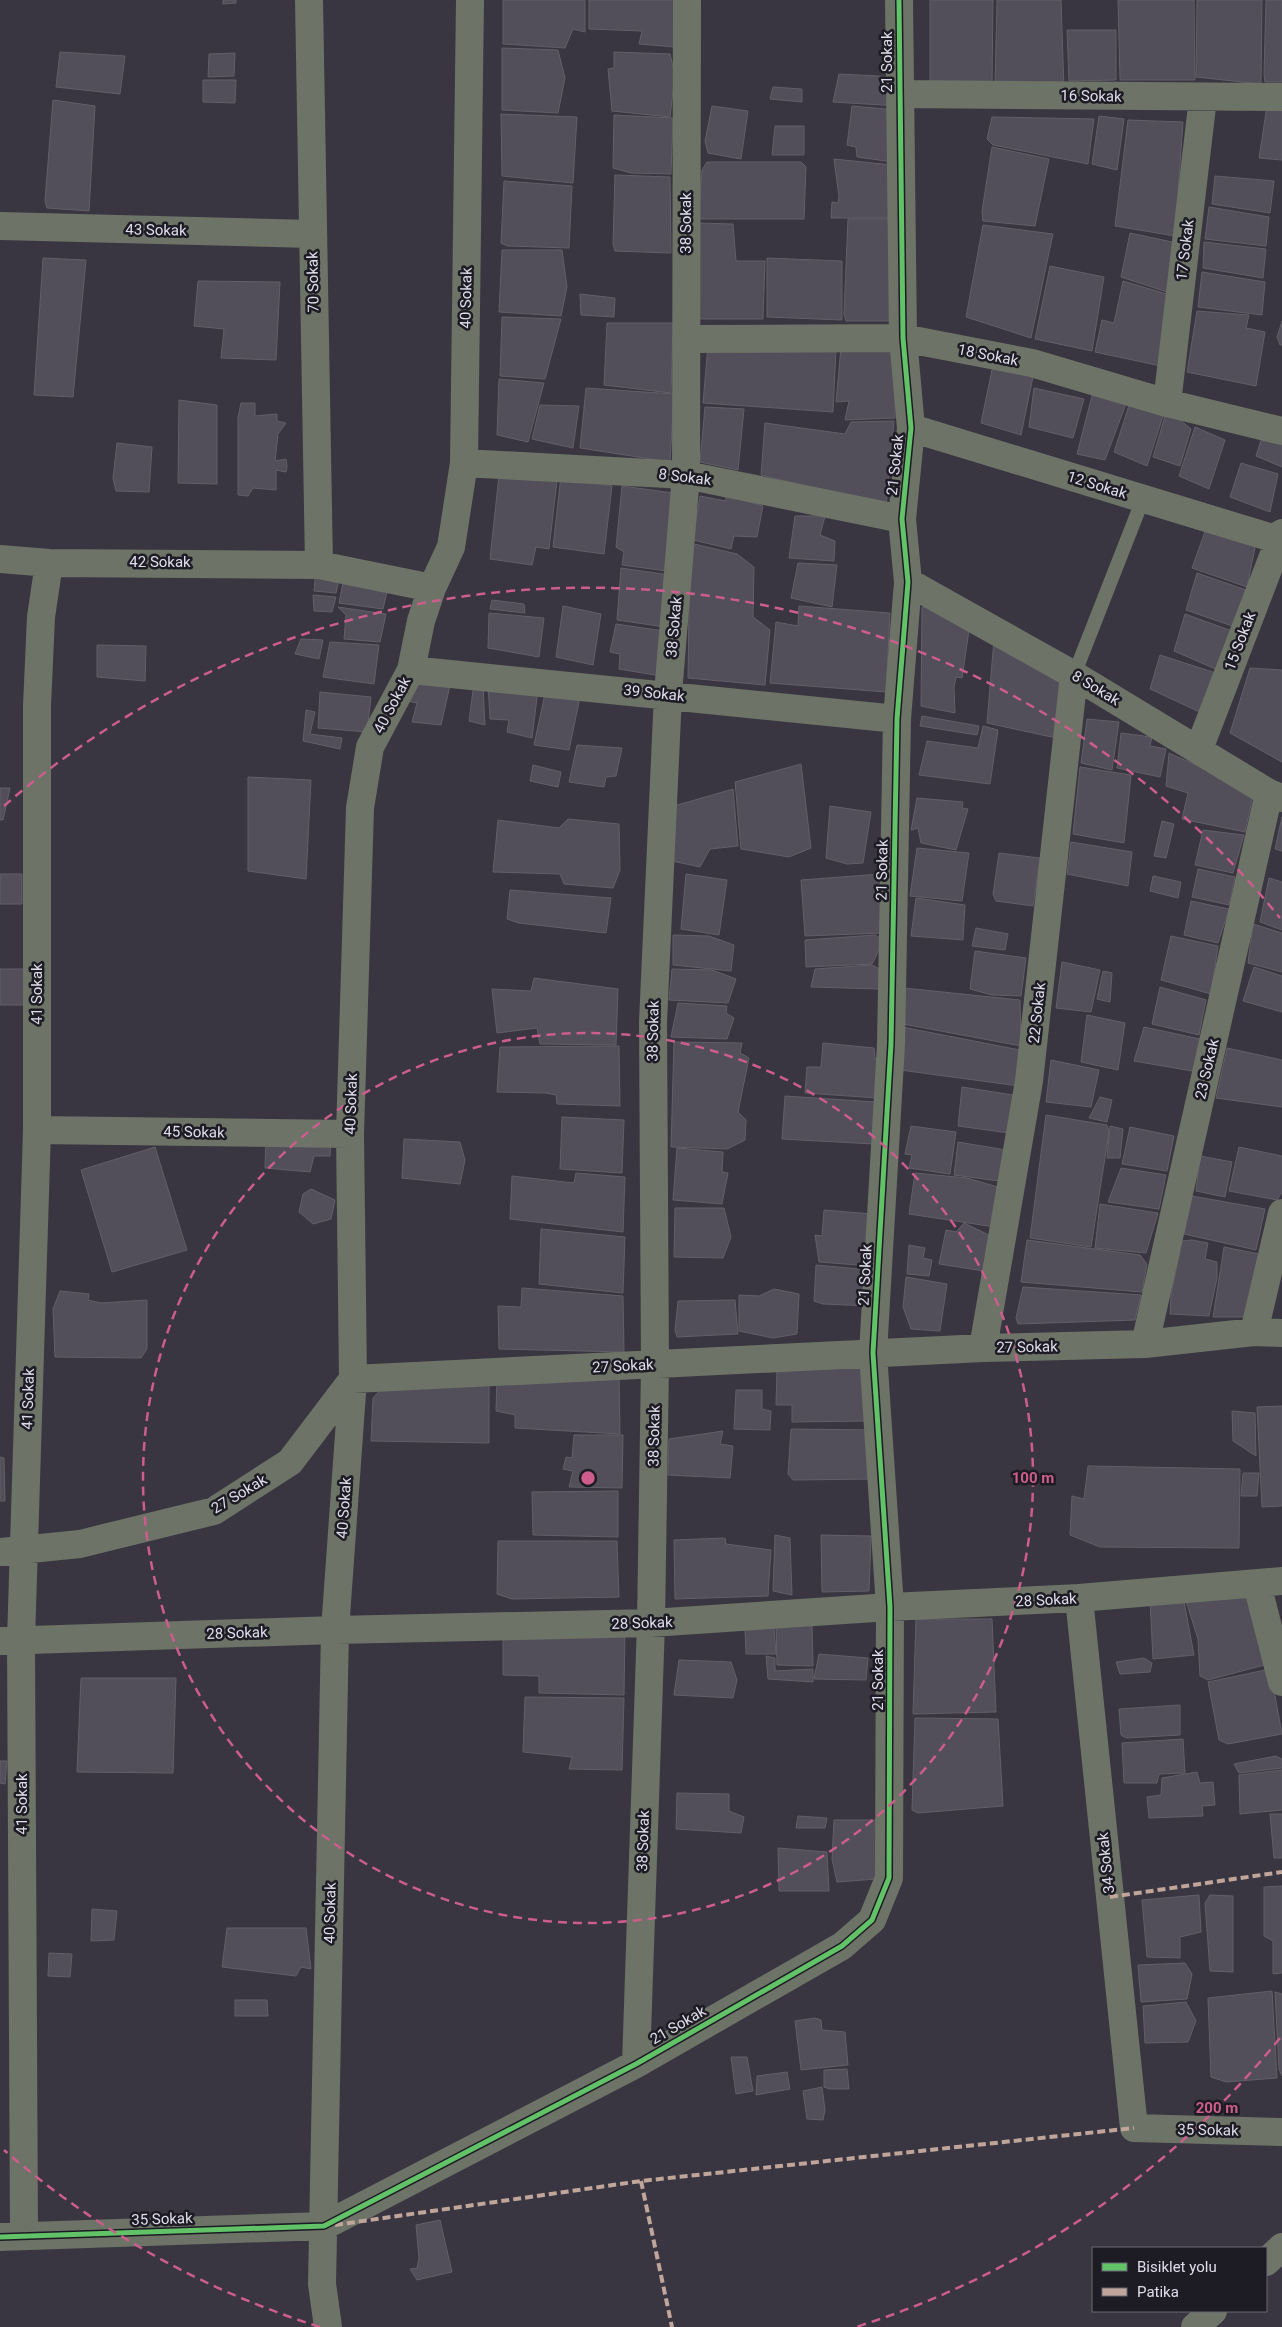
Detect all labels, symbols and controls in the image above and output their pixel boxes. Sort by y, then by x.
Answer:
street label: 21 Sokak [878,31,896,93]
street label: 16 Sokak [1060,86,1122,106]
street label: 38 Sokak [677,192,695,254]
street label: 17 Sokak [1172,218,1198,282]
street label: 43 Sokak [125,220,187,240]
street label: 70 Sokak [303,251,323,313]
street label: 40 Sokak [456,267,476,329]
street label: 18 Sokak [956,340,1020,370]
street label: 21 Sokak [883,433,907,496]
street label: 8 Sokak [658,465,713,489]
street label: 12 Sokak [1065,467,1129,503]
street label: 42 Sokak [129,553,191,571]
street label: 38 Sokak [662,595,686,658]
street label: 15 Sokak [1221,609,1260,673]
street label: 8 Sokak [1069,667,1124,710]
street label: 40 Sokak [370,673,415,736]
street label: 39 Sokak [623,681,686,705]
street label: 21 Sokak [872,839,892,901]
street label: 41 Sokak [28,963,46,1025]
street label: 22 Sokak [1025,981,1049,1044]
street label: 38 Sokak [643,1000,663,1062]
street label: 23 Sokak [1191,1037,1223,1101]
street label: 40 Sokak [341,1073,361,1135]
street label: 45 Sokak [163,1122,225,1142]
street label: 21 Sokak [854,1243,876,1306]
street label: 27 Sokak [996,1337,1058,1357]
street label: 27 Sokak [592,1355,655,1377]
street label: 41 Sokak [18,1368,38,1430]
street label: 38 Sokak [644,1405,664,1467]
centre of rings [579,1469,597,1487]
text: 100 m [1012,1469,1054,1487]
street label: 27 Sokak [208,1470,270,1518]
street label: 40 Sokak [333,1476,355,1539]
street label: 28 Sokak [1015,1589,1078,1611]
street label: 28 Sokak [611,1613,673,1633]
street label: 28 Sokak [206,1623,268,1643]
street label: 21 Sokak [869,1649,887,1711]
street label: 41 Sokak [13,1773,31,1835]
street label: 38 Sokak [633,1810,653,1872]
street label: 34 Sokak [1094,1831,1118,1894]
street label: 40 Sokak [320,1882,340,1944]
street label: 21 Sokak [647,2002,709,2048]
text: 200 m [1196,2099,1238,2117]
street label: 35 Sokak [1177,2120,1239,2140]
street label: 35 Sokak [131,2209,193,2229]
legend [1092,2247,1267,2312]
text: Bisiklet yolu [1137,2258,1217,2276]
text: Patika [1137,2283,1179,2301]

